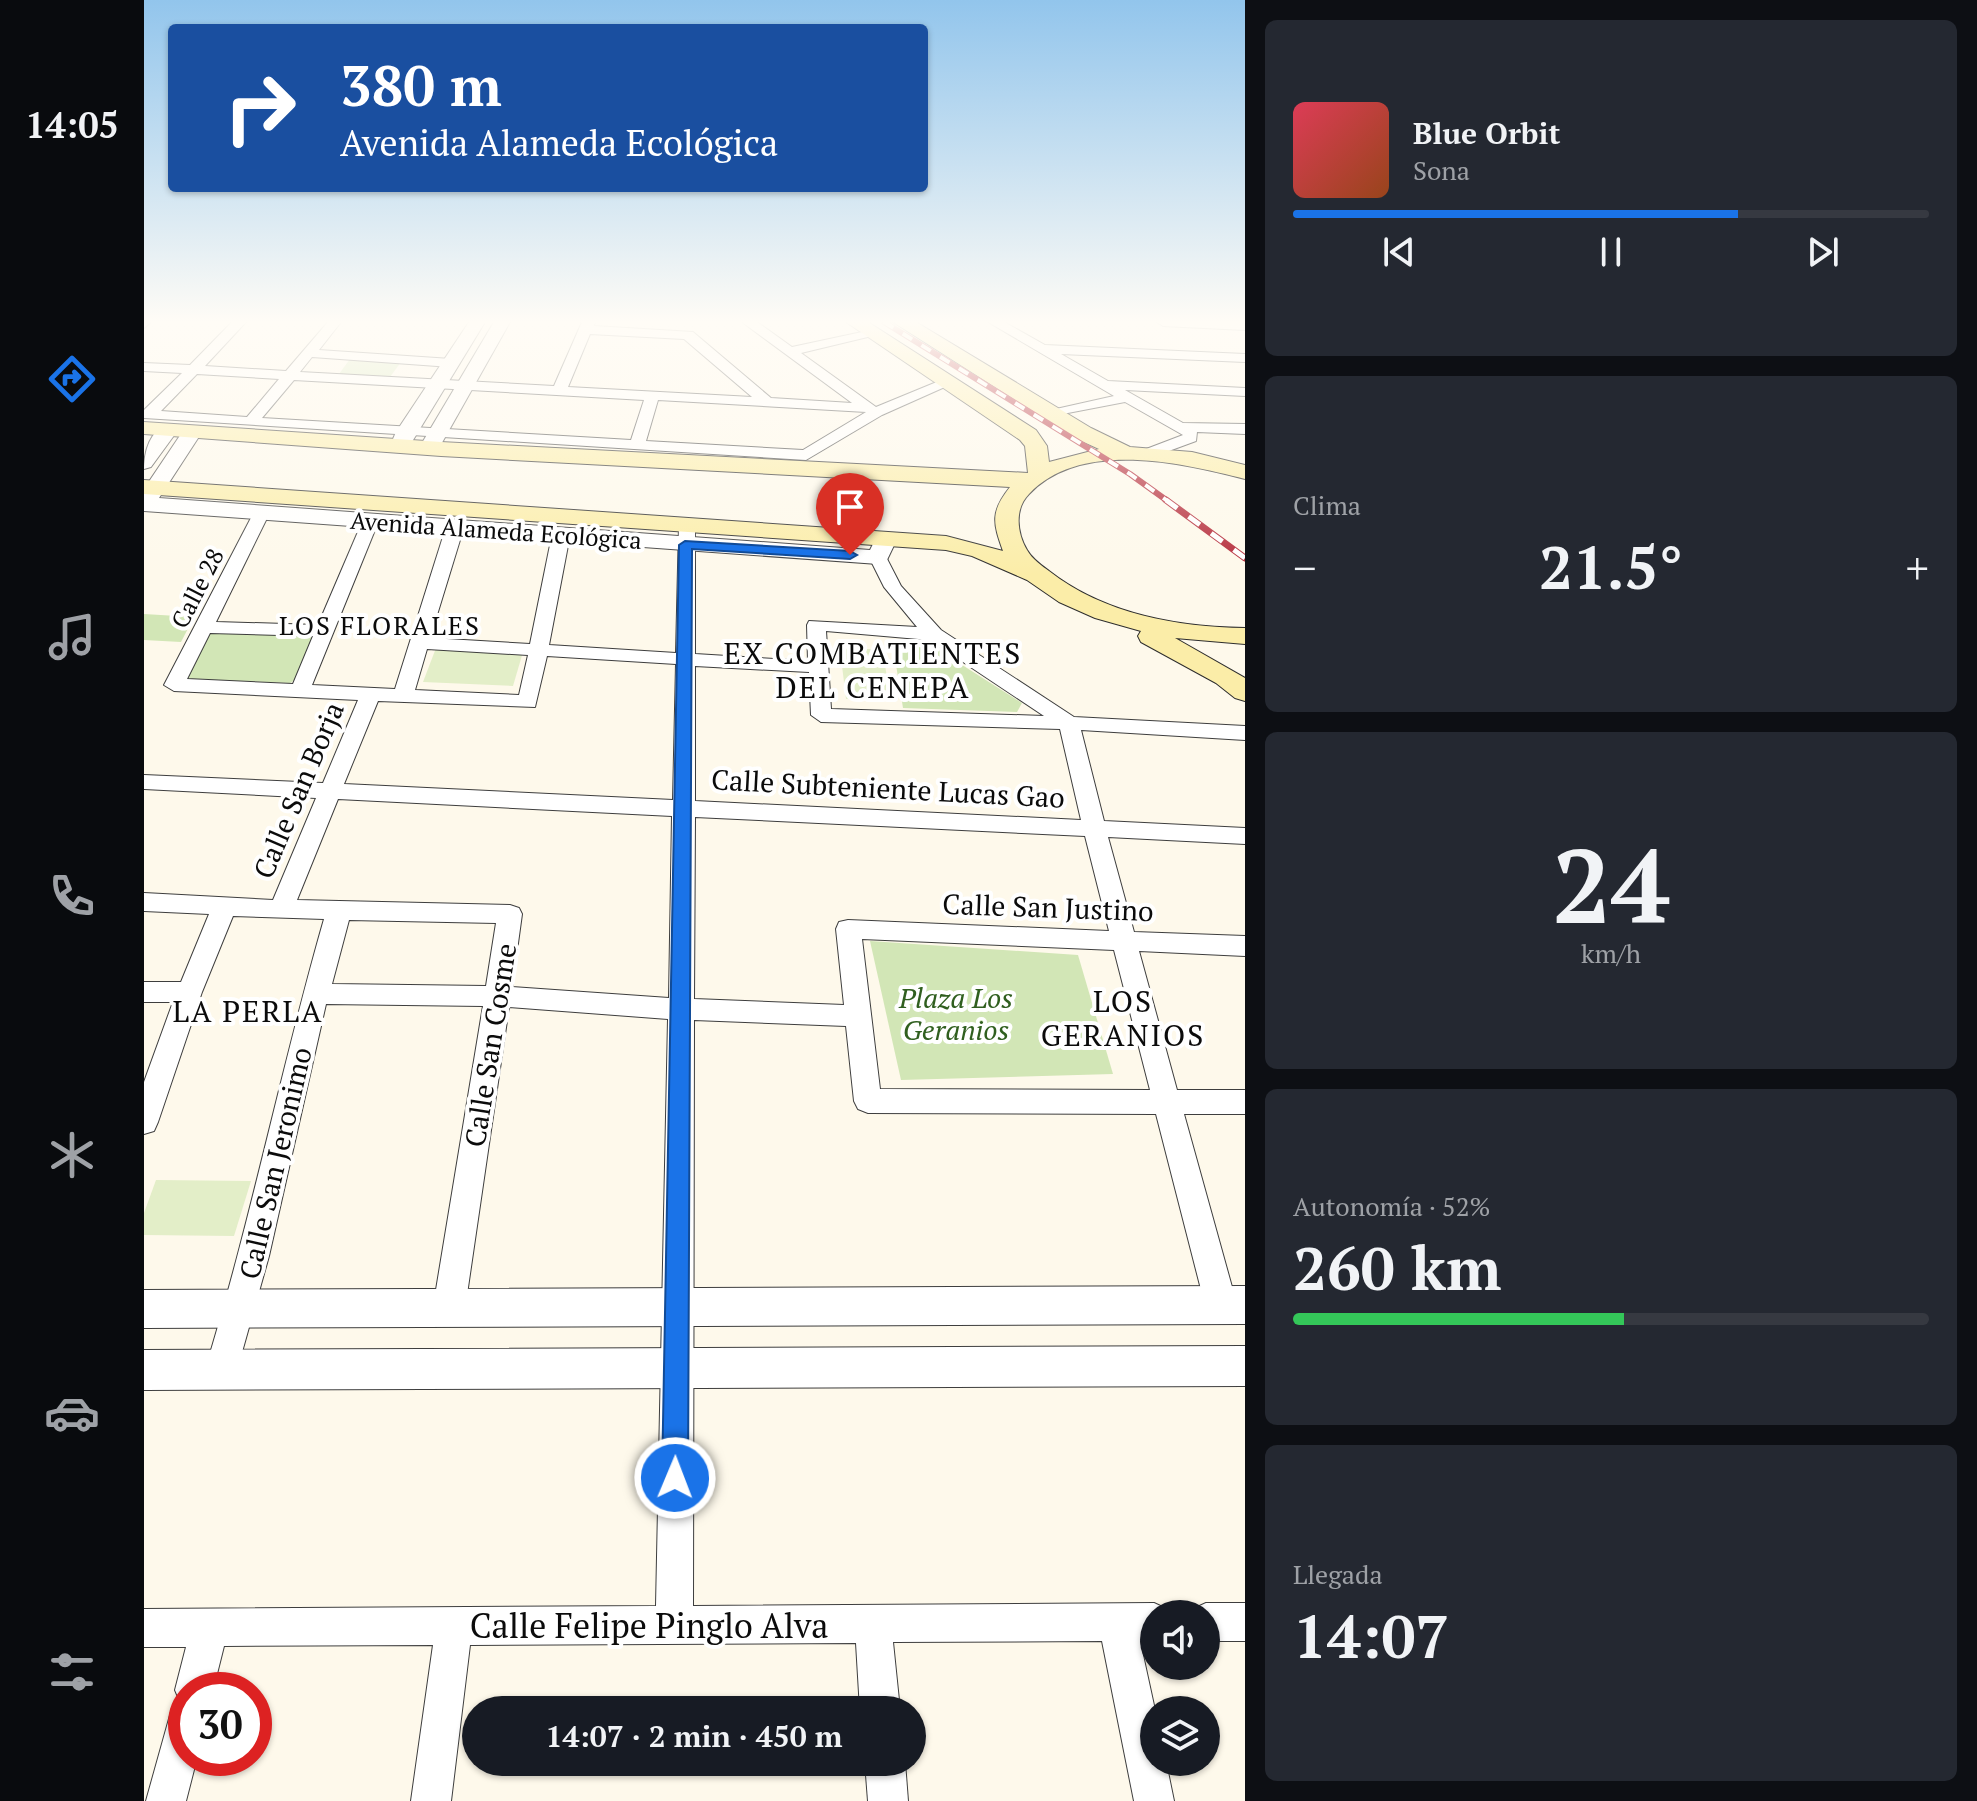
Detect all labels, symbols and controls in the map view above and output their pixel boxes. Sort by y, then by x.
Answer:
text: 380 m [340,48,502,122]
icon: right [208,56,312,160]
text: 14:05 [25,101,119,148]
text: Blue Orbit [1413,113,1560,153]
text: Avenida Alameda Ecológica [340,119,778,166]
text: Sona [1413,153,1470,187]
icon: previous [1377,230,1421,274]
icon: pause [1589,230,1633,274]
icon: next [1801,230,1845,274]
icon: directions [44,351,100,407]
pin [816,473,884,555]
icon: arrive [828,485,872,529]
text: Clima [1293,488,1361,522]
street label: Avenida Alameda Ecológica [349,504,643,556]
text: 21.5° [1539,527,1683,606]
text: − [1293,538,1316,597]
text: + [1906,538,1929,597]
street label: Calle 28 [163,543,231,633]
district label: LOS FLORALES [279,608,481,642]
icon: music [44,609,100,665]
district label: EX COMBATIENTES DEL CENEPA [724,633,1022,707]
street label: Calle San Borja [244,696,352,884]
street label: Calle Subteniente Lucas Gao [710,760,1066,816]
text: 24 [1552,815,1670,953]
icon: phone [44,868,100,924]
street label: Calle San Justino [942,885,1154,929]
text: km/h [1581,936,1641,970]
street label: Calle San Cosme [456,941,524,1149]
park label: Plaza Los Geranios [898,979,1013,1048]
district label: LOS GERANIOS [1041,981,1205,1055]
district label: LA PERLA [172,991,324,1031]
street label: Calle San Jeronimo [230,1043,320,1283]
icon: climate [44,1127,100,1183]
text: Autonomía · 52% [1293,1189,1491,1223]
text: 260 km [1293,1228,1501,1307]
icon: car [44,1385,100,1441]
position arrow [633,1436,717,1520]
text: Llegada [1293,1557,1383,1591]
text: 14:07 [1293,1596,1449,1675]
map controls [1140,1600,1220,1776]
button: sound [1140,1600,1220,1680]
street label: Calle Felipe Pinglo Alva [470,1603,828,1648]
icon: filters [44,1644,100,1700]
speed limit sign: 30 [168,1672,272,1776]
button: layers [1140,1696,1220,1776]
text: 14:07 · 2 min · 450 m [546,1716,842,1756]

